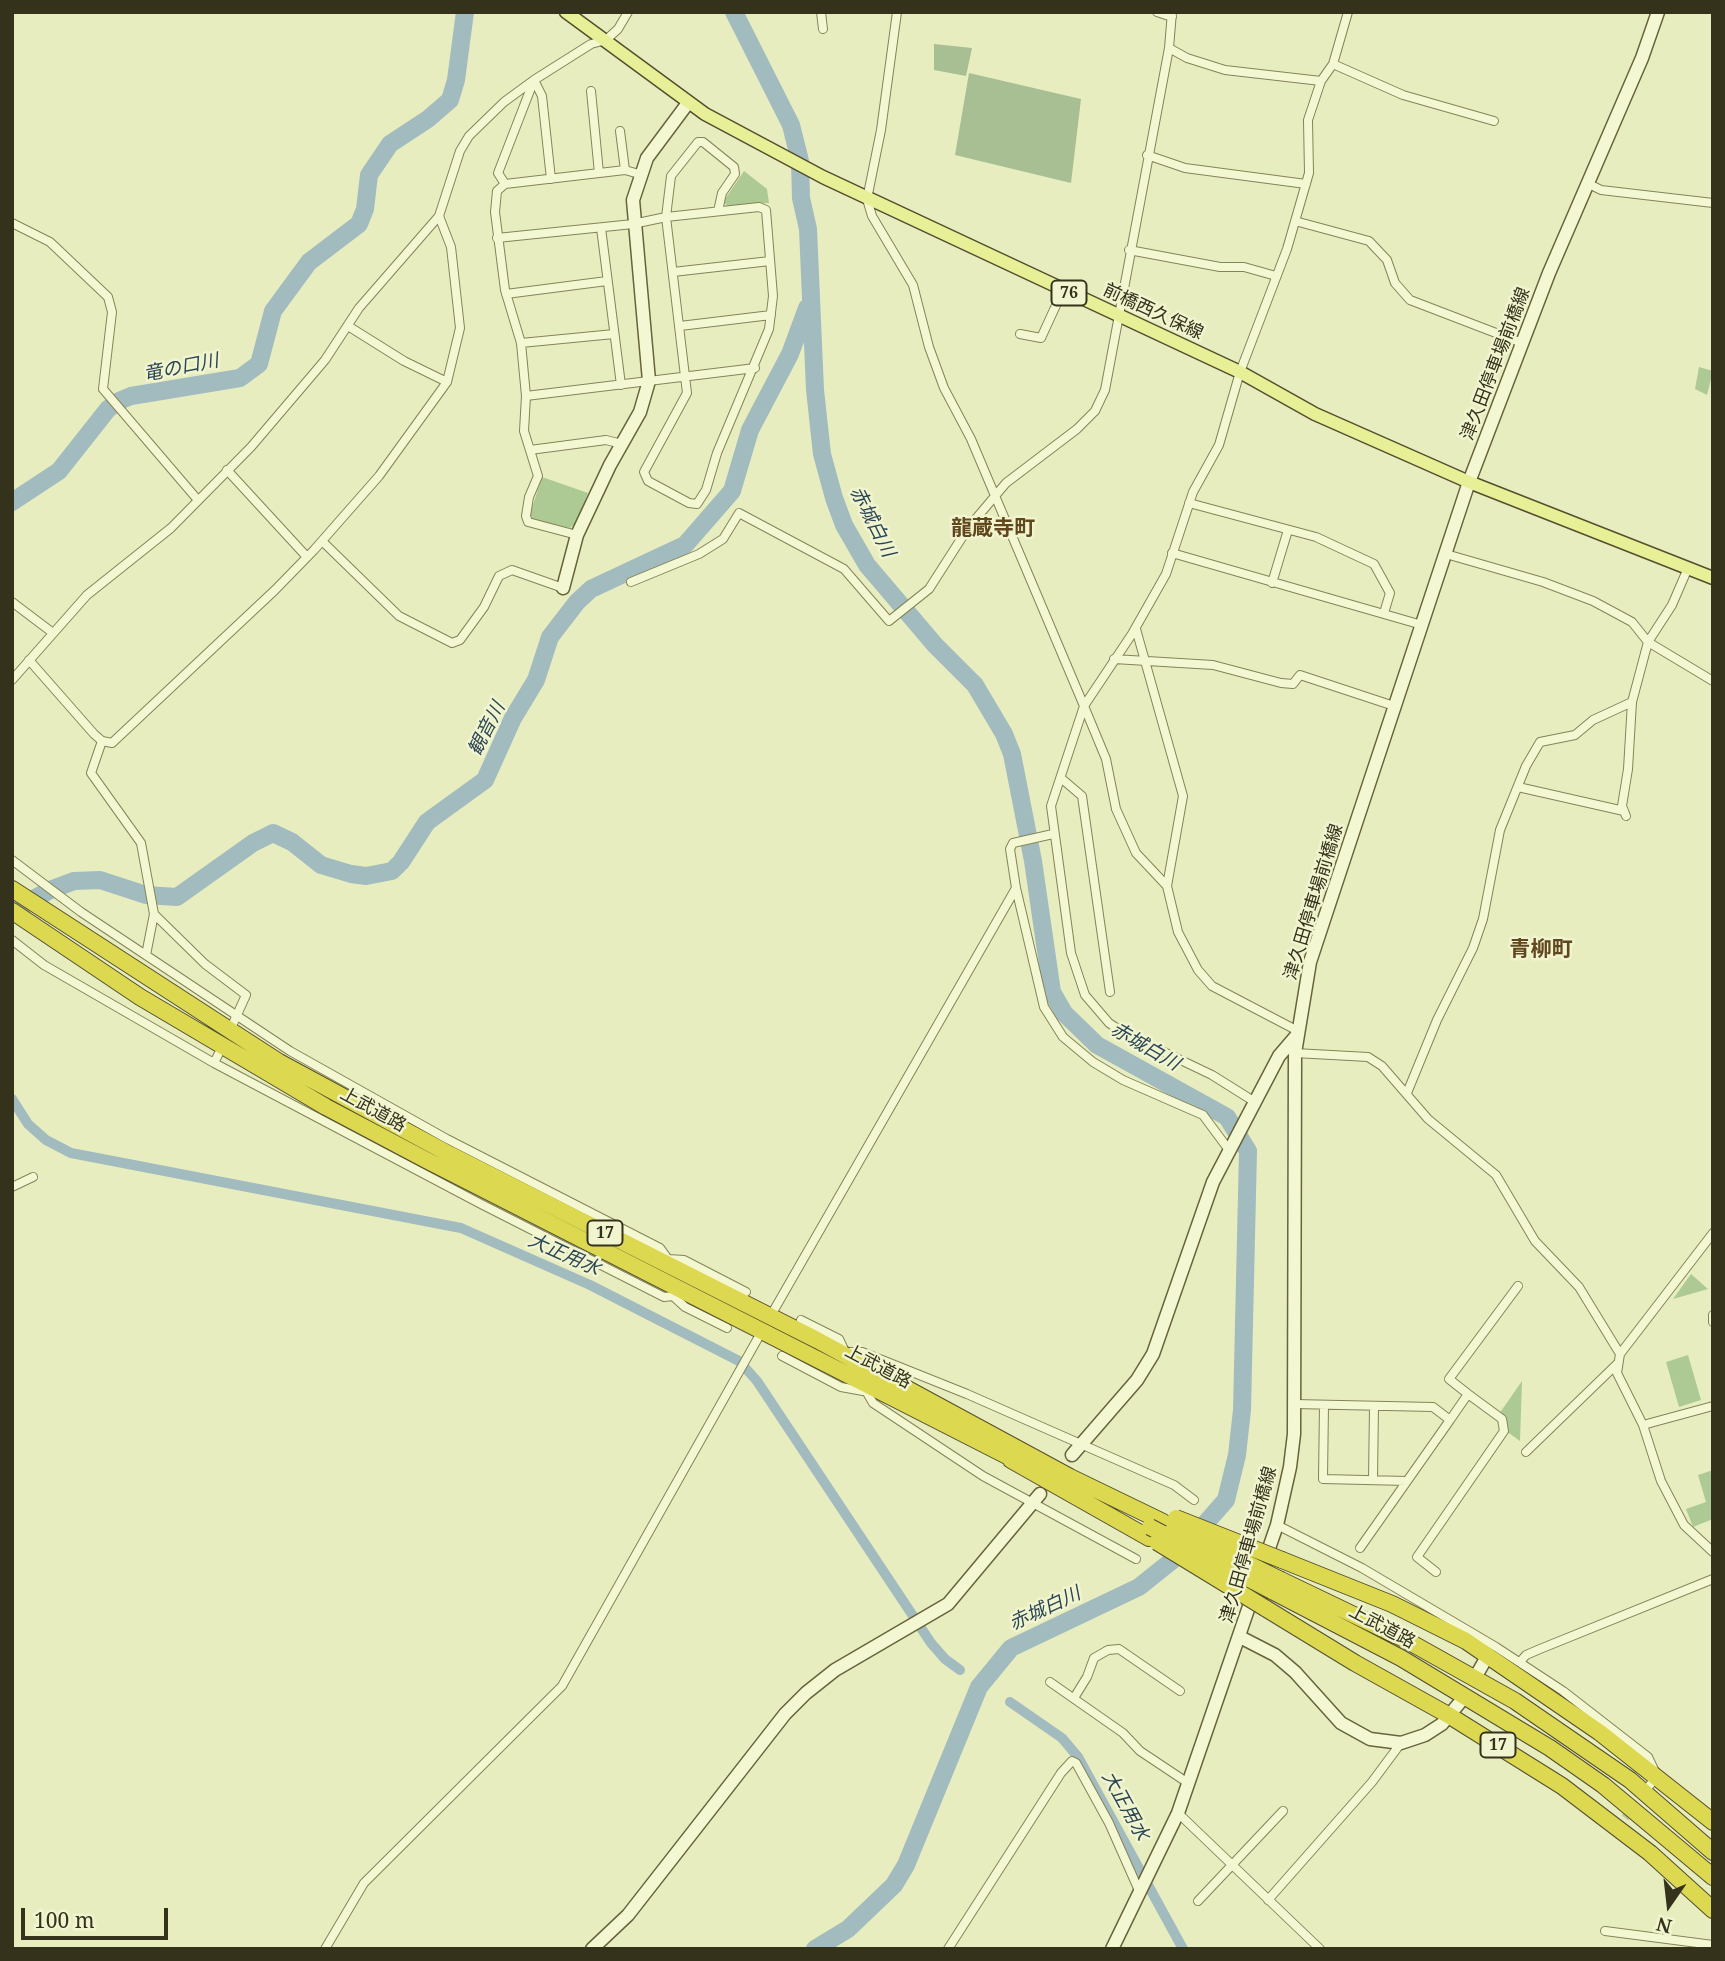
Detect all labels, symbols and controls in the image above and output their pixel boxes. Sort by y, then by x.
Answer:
street label: 前橋西久保線 [1099,279,1207,345]
road number: 76 [1052,280,1086,306]
street label: 津久田停車場前橋線 [1457,285,1535,443]
water label: 竜の口川 [142,350,220,386]
water label: 赤城白川 [845,483,899,561]
district label: 龍蔵寺町 [951,516,1035,542]
water label: 観音川 [464,698,510,760]
street label: 津久田停車場前橋線 [1280,821,1348,983]
district label: 青柳町 [1510,937,1572,963]
water label: 赤城白川 [1106,1018,1184,1076]
street label: 上武道路 [336,1083,410,1137]
road number: 17 [588,1220,622,1246]
water label: 大正用水 [525,1229,603,1281]
street label: 上武道路 [841,1341,915,1393]
street label: 津久田停車場前橋線 [1216,1464,1282,1626]
water label: 赤城白川 [1006,1583,1084,1635]
street label: 上武道路 [1345,1601,1419,1653]
road number: 17 [1480,1732,1516,1758]
water label: 大正用水 [1097,1767,1153,1845]
north arrow [1634,1870,1704,1940]
scale bar [24,1895,172,1939]
text: 100 m [34,1906,95,1934]
text: N [1654,1911,1674,1940]

